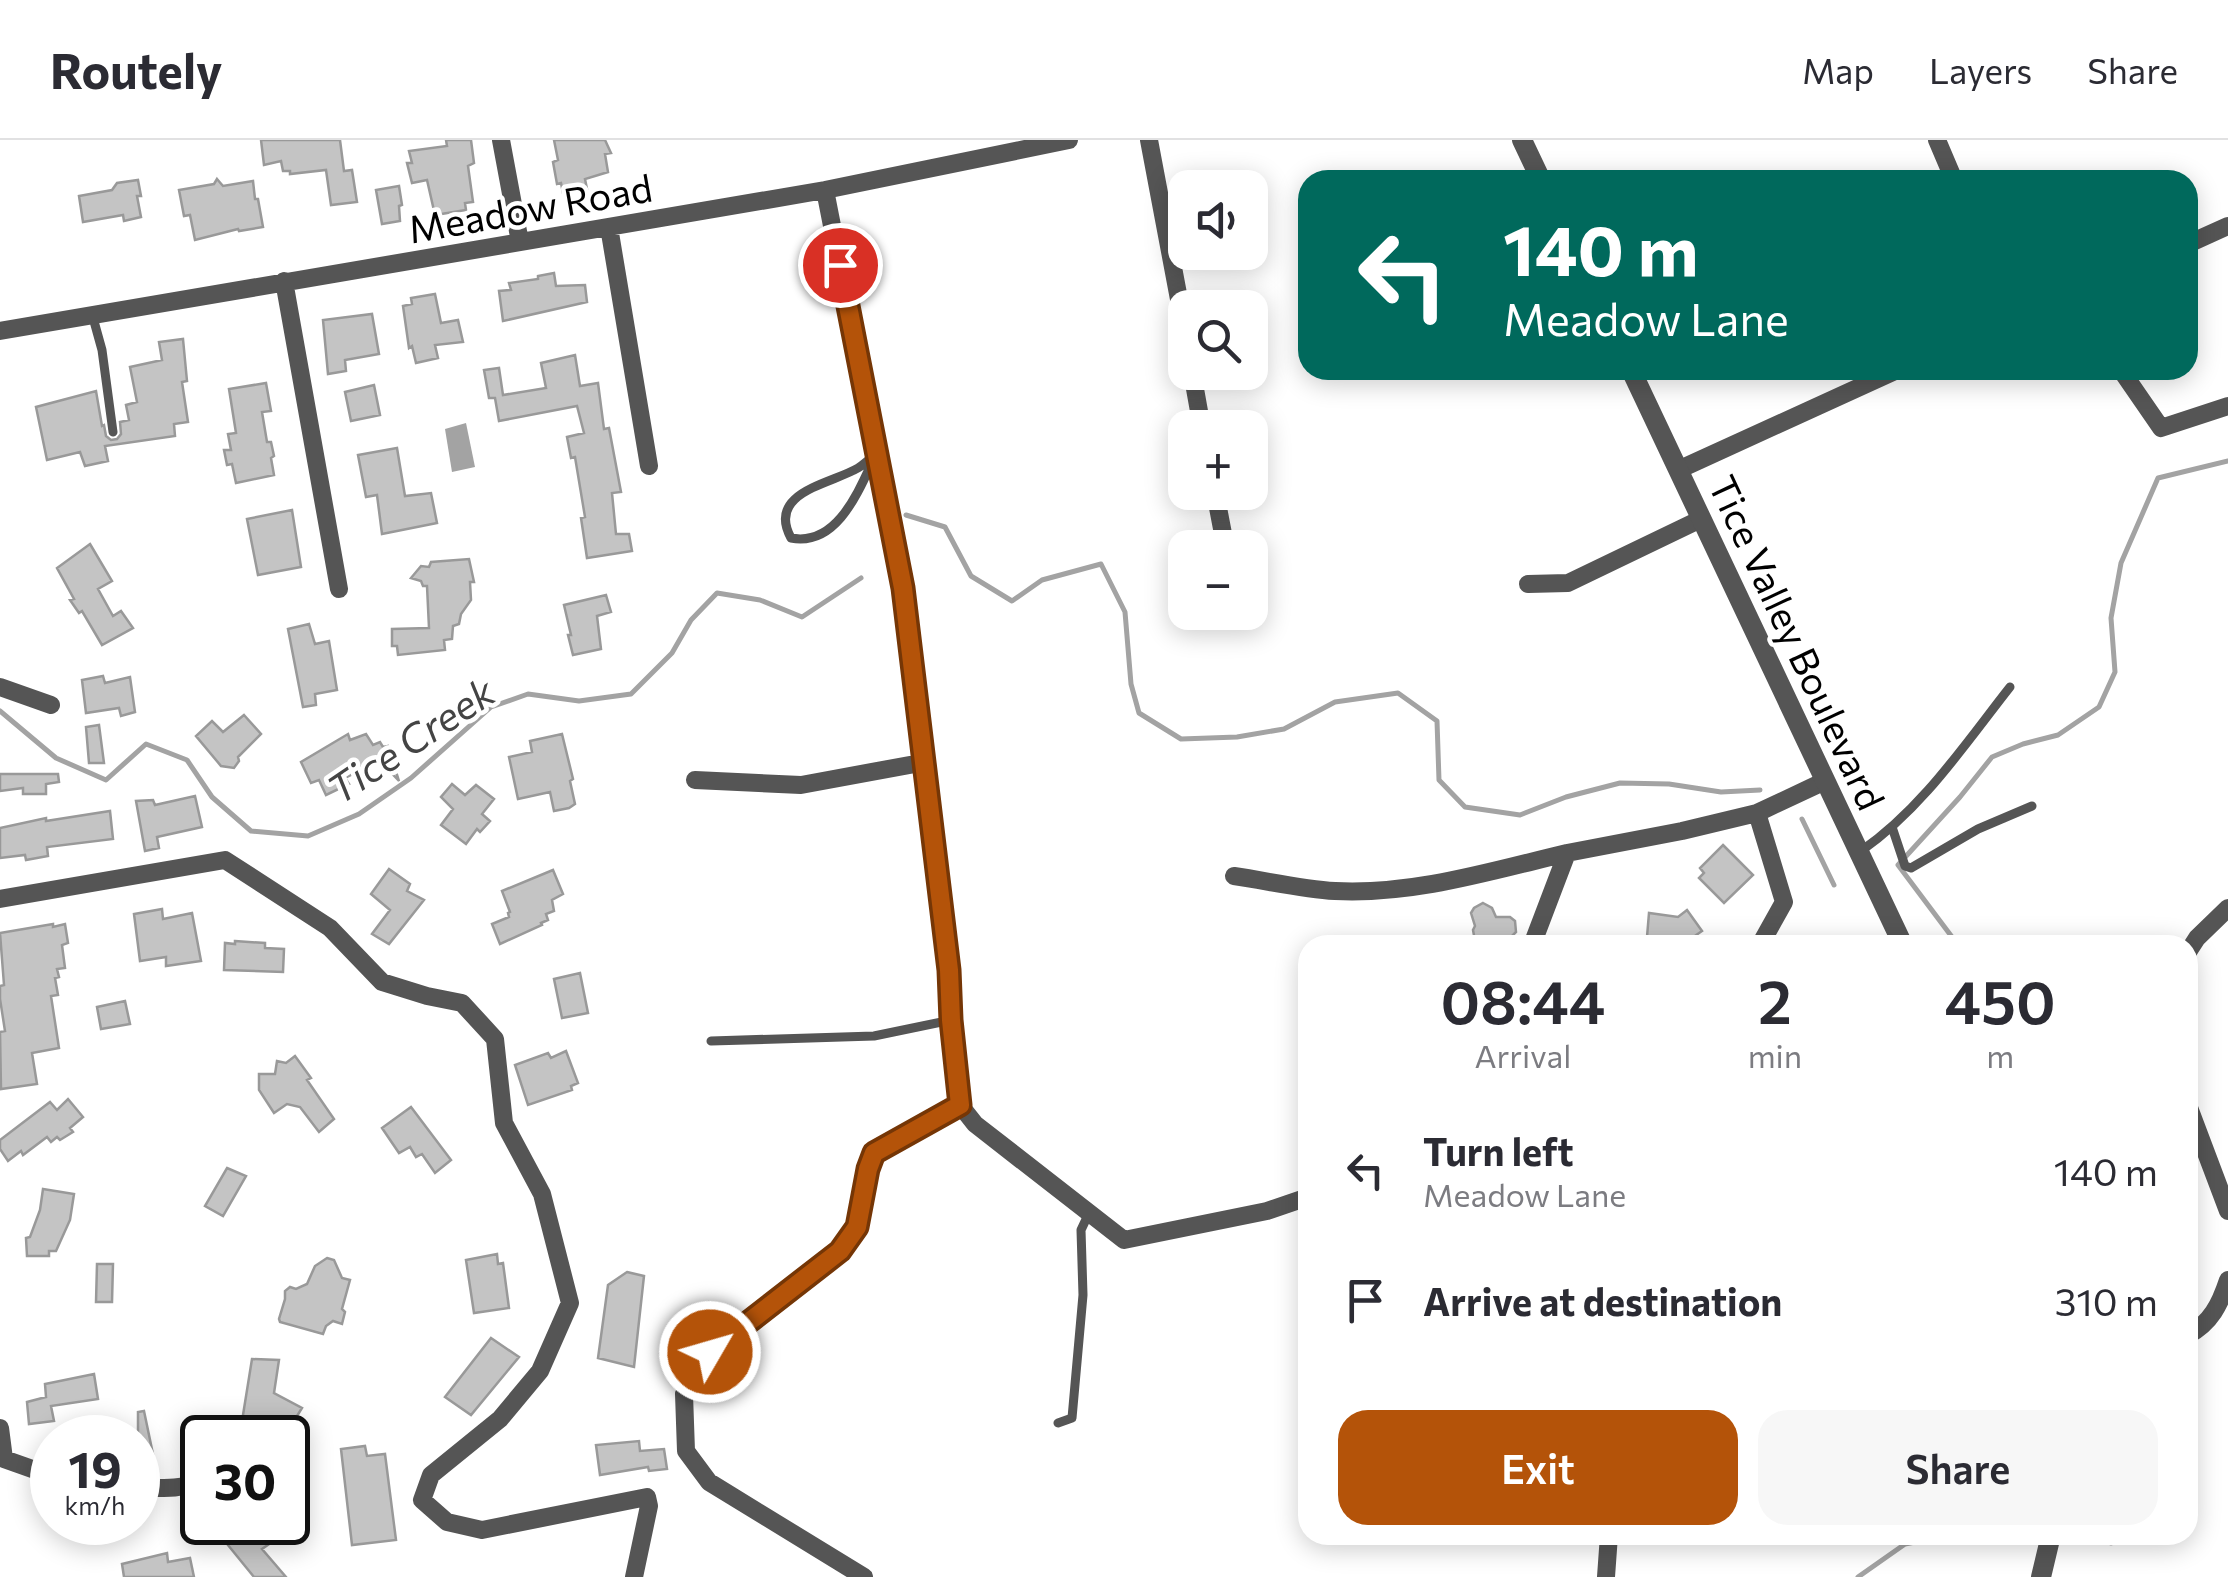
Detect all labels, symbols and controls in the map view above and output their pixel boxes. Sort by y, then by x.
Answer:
text: Routely [50,40,222,99]
text: Map [1802,48,1874,91]
text: Layers [1929,48,2032,91]
text: Share [2087,48,2178,91]
street label: Meadow Road [404,162,656,252]
map controls [1168,170,1268,630]
button: sound [1168,170,1268,270]
text: 140 m [1503,205,1699,290]
icon: left [1338,210,1468,340]
pin [798,223,883,308]
icon: arrive [813,238,868,293]
button: search [1168,290,1268,390]
text: Meadow Lane [1503,290,1789,345]
button: + [1168,410,1268,510]
street label: Tice Valley Boulevard [1700,468,1896,816]
button: − [1168,530,1268,630]
water label: Tice Creek [317,665,504,813]
text: 08:44 [1440,963,1605,1036]
text: 2 [1758,963,1792,1036]
text: 450 [1945,963,2056,1036]
text: Arrival [1474,1035,1571,1075]
text: min [1748,1035,1802,1075]
text: m [1986,1035,2014,1075]
text: Turn left [1423,1127,1574,1174]
icon: left [1338,1143,1393,1198]
text: 140 m [2054,1147,2158,1194]
text: Meadow Lane [1423,1174,1626,1214]
icon: arrive [1338,1273,1393,1328]
text: Arrive at destination [1423,1277,1782,1324]
text: 310 m [2055,1277,2158,1324]
position arrow [658,1300,762,1404]
button: Exit [1338,1410,1738,1525]
button: Share [1758,1410,2158,1525]
speed limit sign: 30 [180,1415,310,1545]
text: 19 [68,1437,122,1498]
text: km/h [65,1490,125,1520]

